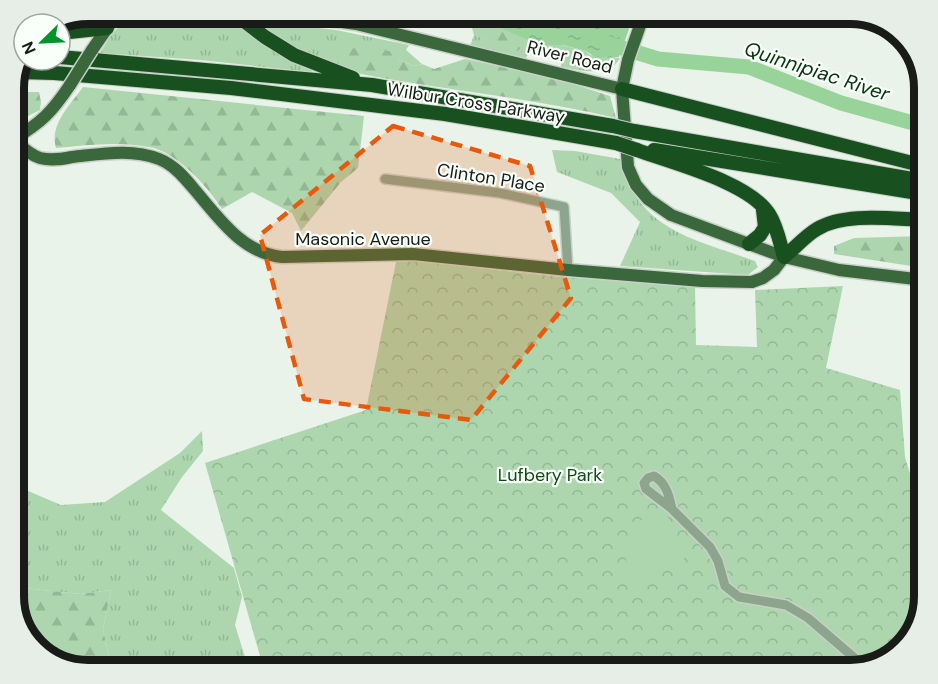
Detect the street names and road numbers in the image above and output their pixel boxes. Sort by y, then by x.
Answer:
street label: River Road [525,35,615,79]
street label: Wilbur Cross Parkway [385,77,567,129]
street label: Clinton Place [435,158,547,198]
street label: Masonic Avenue [295,227,431,251]

